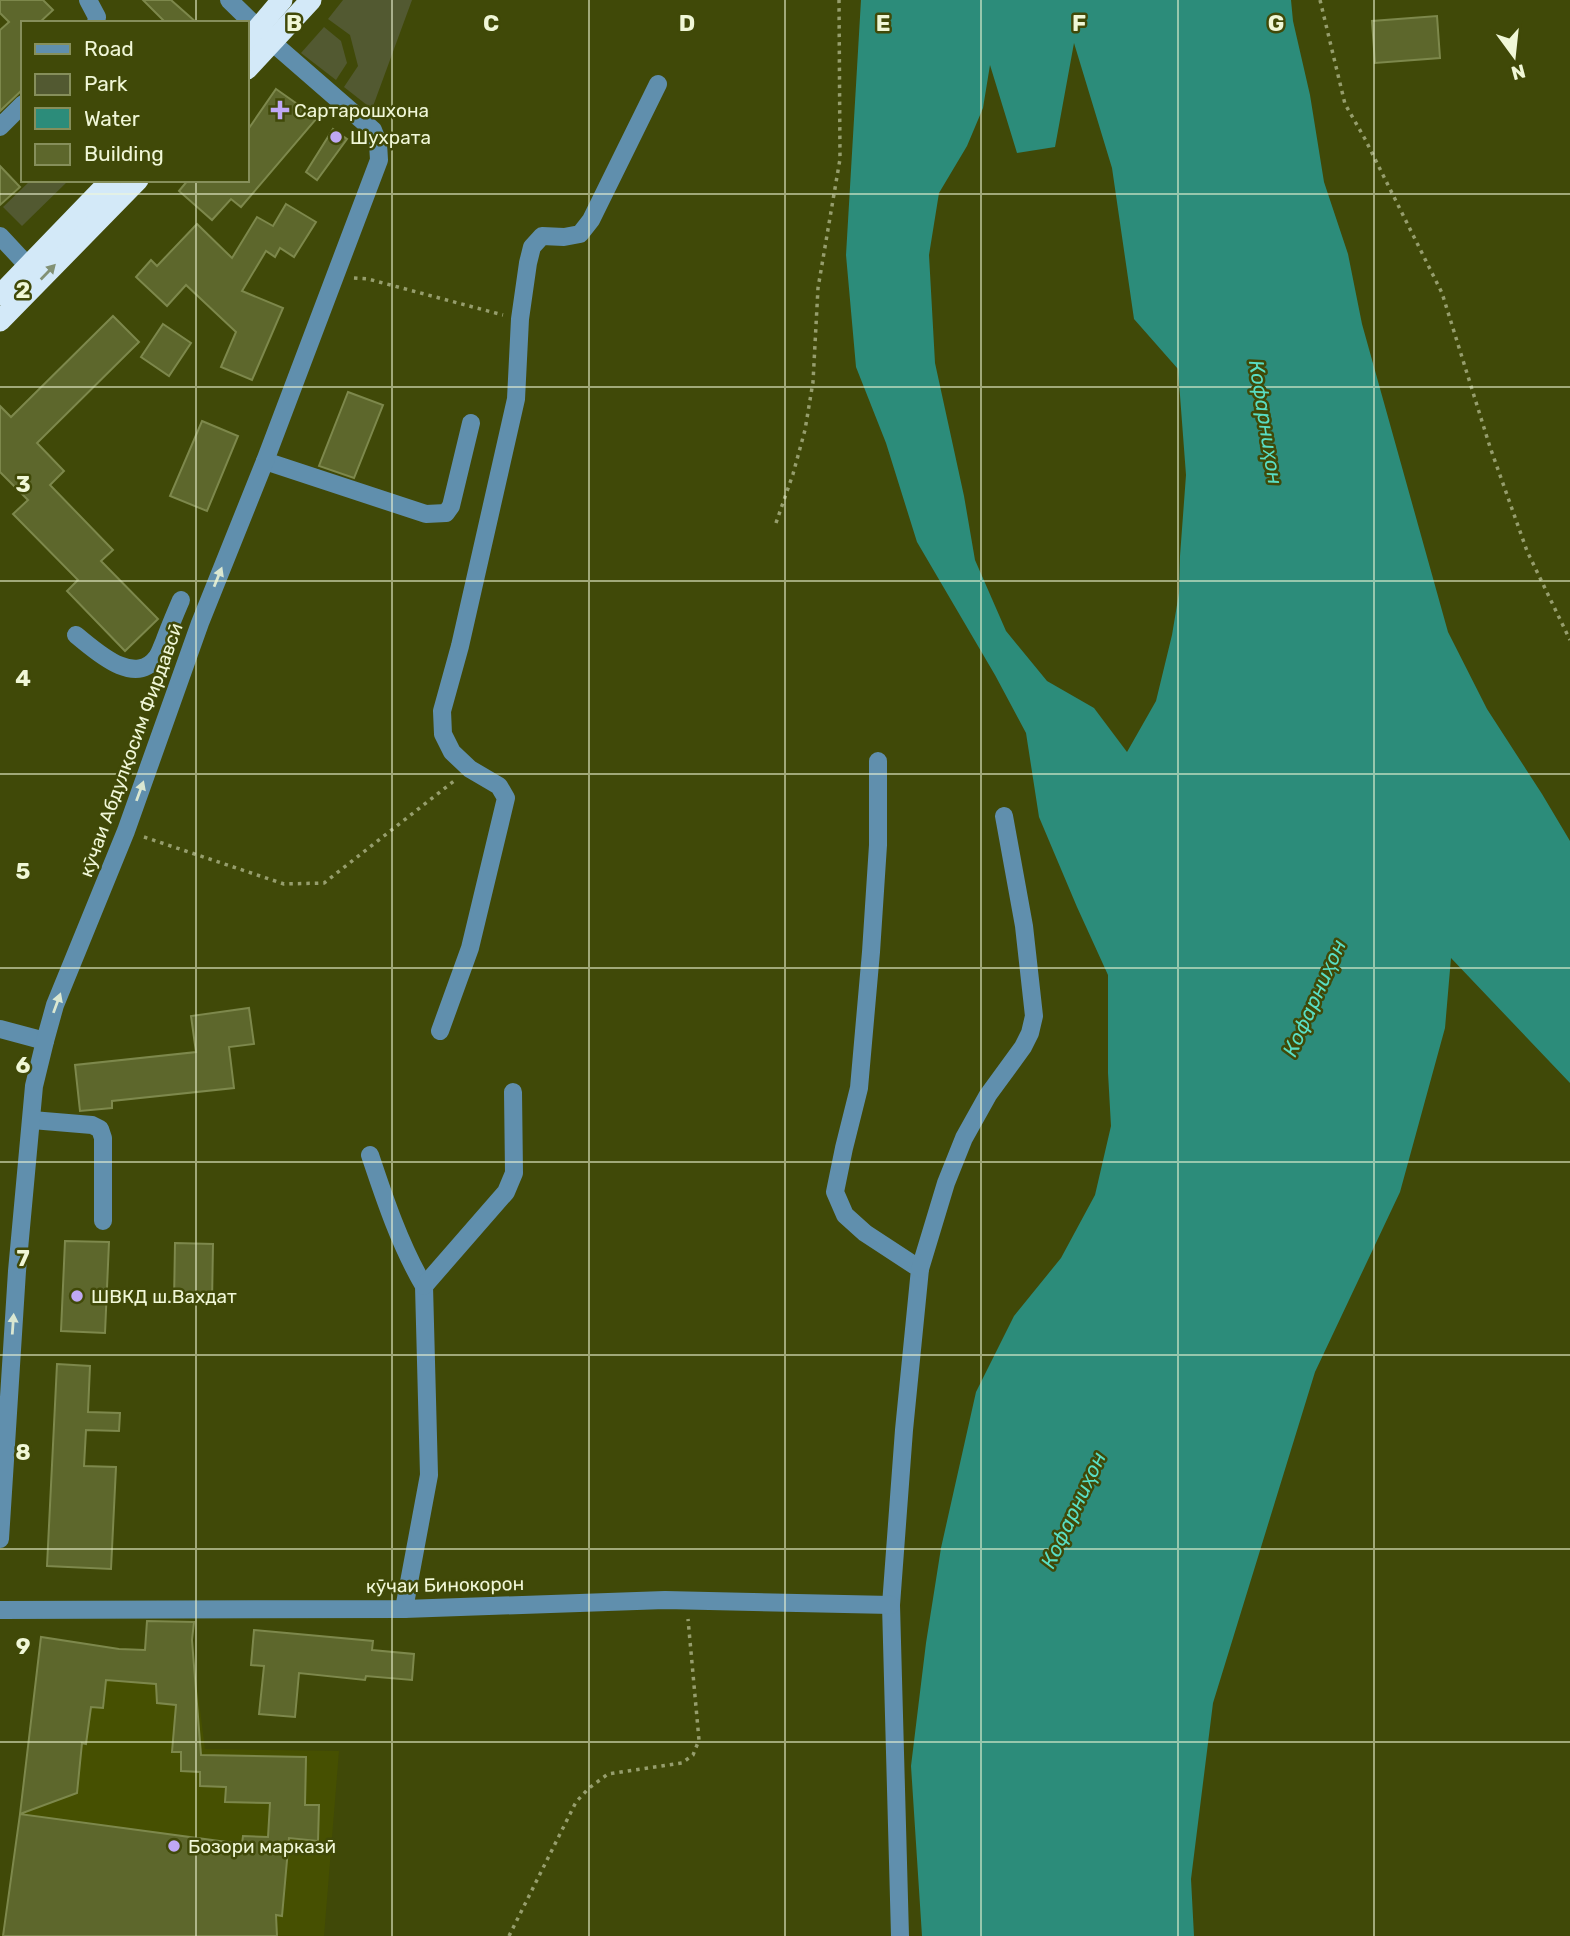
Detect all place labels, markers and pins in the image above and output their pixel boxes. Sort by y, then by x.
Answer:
place label: Сартарошхона [294,99,429,122]
marker: Сартарошхона [272,102,288,118]
place label: Шухрата [350,126,431,149]
marker: Шухрата [328,129,344,145]
place label: ШВКД ш.Вахдат [91,1285,237,1308]
marker: ШВКД ш.Вахдат [69,1288,85,1304]
place label: Бозори марказӣ [188,1835,336,1858]
marker: Бозори марказӣ [166,1838,182,1854]

